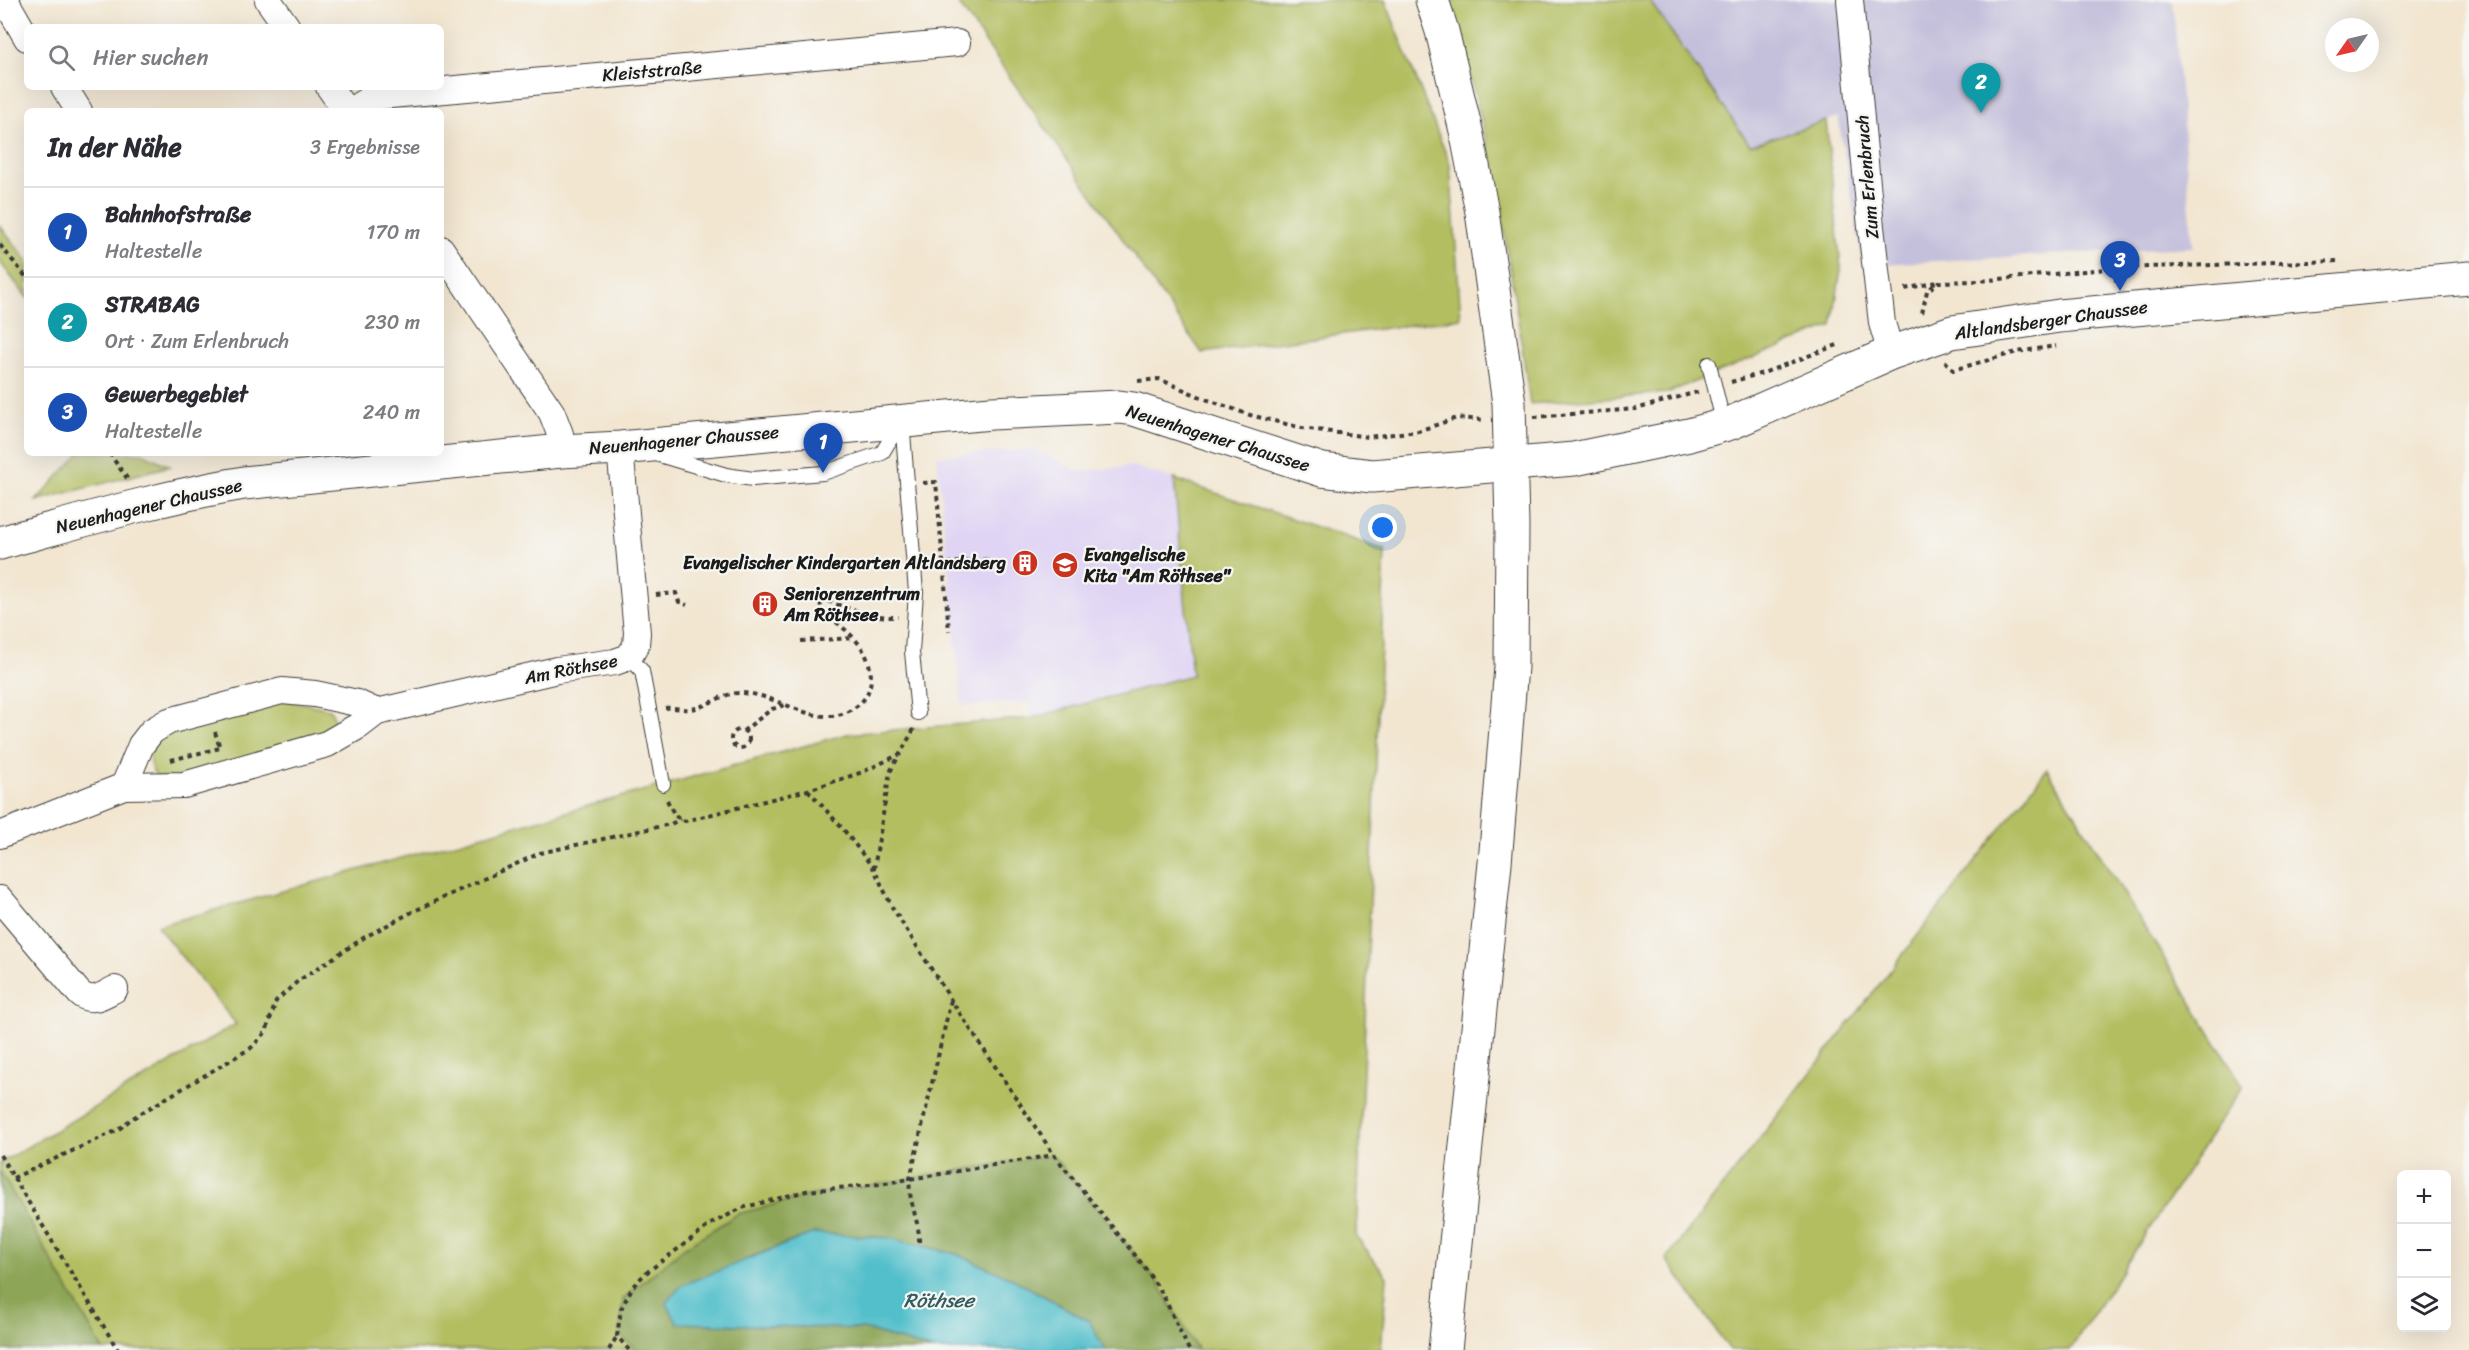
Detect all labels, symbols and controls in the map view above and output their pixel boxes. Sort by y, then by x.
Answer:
north arrow [2325,18,2379,72]
search box [24,24,444,90]
text: Hier suchen [93,38,208,77]
icon: search [45,41,78,74]
street label: Kleiststraße [601,51,703,91]
pin: 2 [1962,63,2000,113]
street label: Zum Erlenbruch [1846,114,1888,240]
text: In der Nähe [48,124,182,170]
text: 3 Ergebnisse [310,130,420,165]
text: Bahnhofstraße [105,195,251,234]
text: 1 [63,215,72,250]
text: 170 m [367,215,420,250]
text: Haltestelle [105,234,202,269]
pin: 3 [2100,242,2140,291]
text: STRABAG [105,285,200,324]
street label: Altlandsberger Chaussee [1951,291,2150,350]
text: 2 [62,305,73,340]
text: 230 m [364,305,420,340]
text: Ort · Zum Erlenbruch [105,324,289,359]
text: Gewerbegebiet [105,375,248,414]
text: 3 [62,395,73,430]
text: 240 m [363,395,420,430]
street label: Neuenhagener Chaussee [1122,395,1314,481]
text: Haltestelle [105,414,202,449]
street label: Neuenhagener Chaussee [588,416,780,464]
pin: 1 [804,424,842,473]
street label: Neuenhagener Chaussee [52,469,246,543]
your location [1368,513,1397,542]
place label: Evangelische Kita "Am Röthsee" [1083,539,1232,592]
place label: Evangelischer Kindergarten Altlandsberg [683,547,1006,579]
building icon: Evangelischer Kindergarten Altlandsberg [1010,548,1040,578]
school or university icon: Evangelische Kita "Am Röthsee" [1050,550,1080,580]
place label: Seniorenzentrum Am Röthsee [783,578,920,631]
building icon: Seniorenzentrum Am Röthsee [750,589,780,619]
street label: Am Röthsee [521,644,620,694]
map controls [2397,1170,2451,1332]
button: + [2397,1170,2451,1224]
button: − [2397,1224,2451,1278]
button: layers [2397,1278,2451,1332]
water label: Röthsee [904,1283,976,1318]

